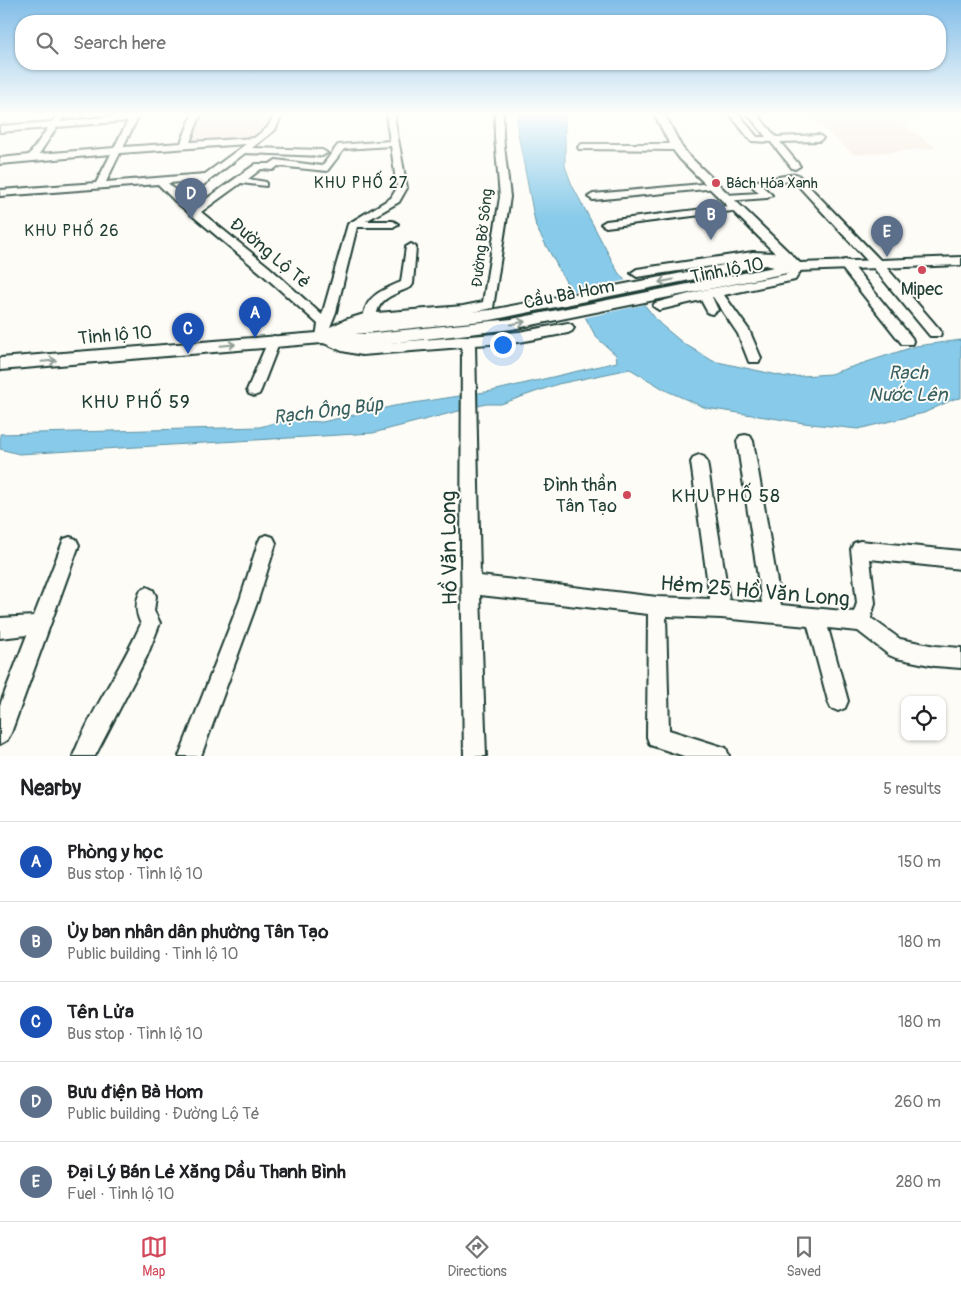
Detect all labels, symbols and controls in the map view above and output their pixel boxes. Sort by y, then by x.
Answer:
search box [15,15,946,70]
icon: search [33,29,61,57]
text: Search here [73,31,166,55]
district label: KHU PHỐ 27 [314,170,408,193]
place label: Bách Hóa Xanh [726,174,818,193]
marker: Bách Hóa Xanh [710,177,722,189]
pin: D [175,178,207,219]
street label: Đường Bờ Sông [468,188,497,288]
pin: B [695,199,727,240]
street label: Đường Lộ Tẻ [225,213,315,294]
pin: E [871,216,903,257]
district label: KHU PHỐ 26 [24,218,120,241]
street label: Tỉnh lộ 10 [688,252,766,289]
marker: Mipec [916,264,928,276]
street label: Cầu Bà Hom [521,273,617,315]
one-way arrow [658,276,674,286]
place label: Mipec [901,278,943,301]
pin: A [239,297,271,338]
pin: C [172,313,204,354]
one-way arrow [509,318,525,328]
street label: Tỉnh lộ 10 [77,321,153,350]
your location [490,332,516,358]
one-way arrow [220,340,236,350]
one-way arrow [40,356,56,365]
water label: Rạch Nước Lên [869,361,949,407]
district label: KHU PHỐ 59 [81,388,191,414]
water label: Rạch Ông Búp [272,392,385,430]
place label: Đình thần Tân Tạo [543,473,617,518]
district label: KHU PHỐ 58 [671,482,781,508]
marker: Đình thần Tân Tạo [621,489,633,501]
street label: Hồ Văn Long [434,490,464,606]
street label: Hẻm 25 Hồ Văn Long [659,569,851,613]
map controls [901,696,946,741]
button: locate [901,696,946,741]
text: Nearby [20,775,81,802]
text: 5 results [883,779,941,799]
text: Phòng y học [67,840,163,864]
text: A [31,852,41,872]
text: 150 m [897,852,941,872]
text: Bus stop · Tỉnh lộ 10 [67,864,203,884]
text: Ủy ban nhân dân phường Tân Tạo [67,920,329,944]
text: B [31,932,41,952]
text: 180 m [898,932,941,952]
text: Public building · Tỉnh lộ 10 [67,944,238,964]
text: Tên Lửa [67,1000,134,1024]
text: C [31,1012,41,1032]
text: 180 m [898,1012,941,1032]
text: Bus stop · Tỉnh lộ 10 [67,1024,203,1044]
text: Bưu điện Bà Hom [67,1080,203,1104]
text: D [31,1092,41,1112]
text: 260 m [894,1092,941,1112]
text: Public building · Đường Lộ Tẻ [67,1104,260,1124]
text: Đại Lý Bán Lẻ Xăng Dầu Thanh Bình [67,1160,346,1184]
text: E [32,1172,40,1192]
text: 280 m [895,1172,941,1192]
text: Fuel · Tỉnh lộ 10 [67,1184,175,1204]
tab: Map [140,1233,168,1280]
tab: Directions [447,1233,507,1280]
tab: Saved [786,1233,821,1280]

